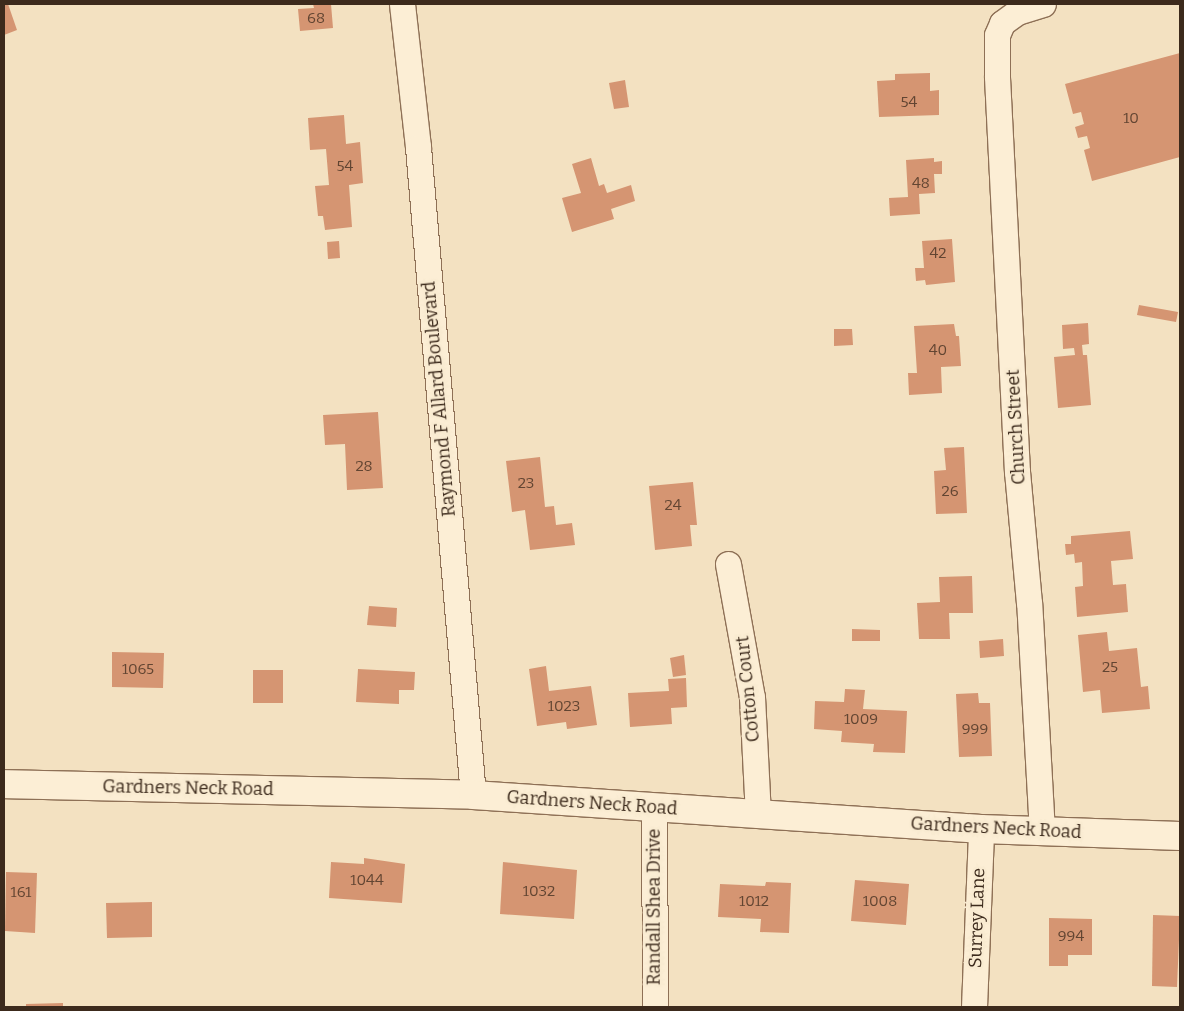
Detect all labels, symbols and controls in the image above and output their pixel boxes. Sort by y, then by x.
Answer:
house number: 68 [307,10,325,28]
house number: 54 [901,94,917,112]
house number: 10 [1123,110,1139,128]
house number: 54 [337,158,353,176]
house number: 48 [912,175,930,193]
house number: 42 [930,245,946,263]
street label: Raymond F Allard Boulevard [418,280,460,518]
house number: 40 [929,342,947,360]
street label: Church Street [1002,369,1030,485]
house number: 28 [355,458,373,476]
house number: 23 [518,475,534,493]
house number: 26 [942,483,958,501]
house number: 24 [665,497,681,515]
street label: Cotton Court [732,635,764,743]
house number: 25 [1102,659,1118,677]
house number: 1065 [122,661,154,679]
house number: 1023 [548,698,580,716]
house number: 1009 [844,711,878,729]
house number: 999 [962,721,988,739]
street label: Gardners Neck Road [102,776,274,800]
street label: Gardners Neck Road [506,786,678,820]
street label: Gardners Neck Road [910,813,1082,843]
street label: Randall Shea Drive [643,829,665,985]
street label: Surrey Lane [964,868,990,968]
house number: 1044 [350,872,384,890]
house number: 1032 [523,883,555,901]
house number: 161 [11,884,31,902]
house number: 1012 [739,893,769,911]
house number: 1008 [863,893,897,911]
house number: 994 [1058,928,1084,946]

